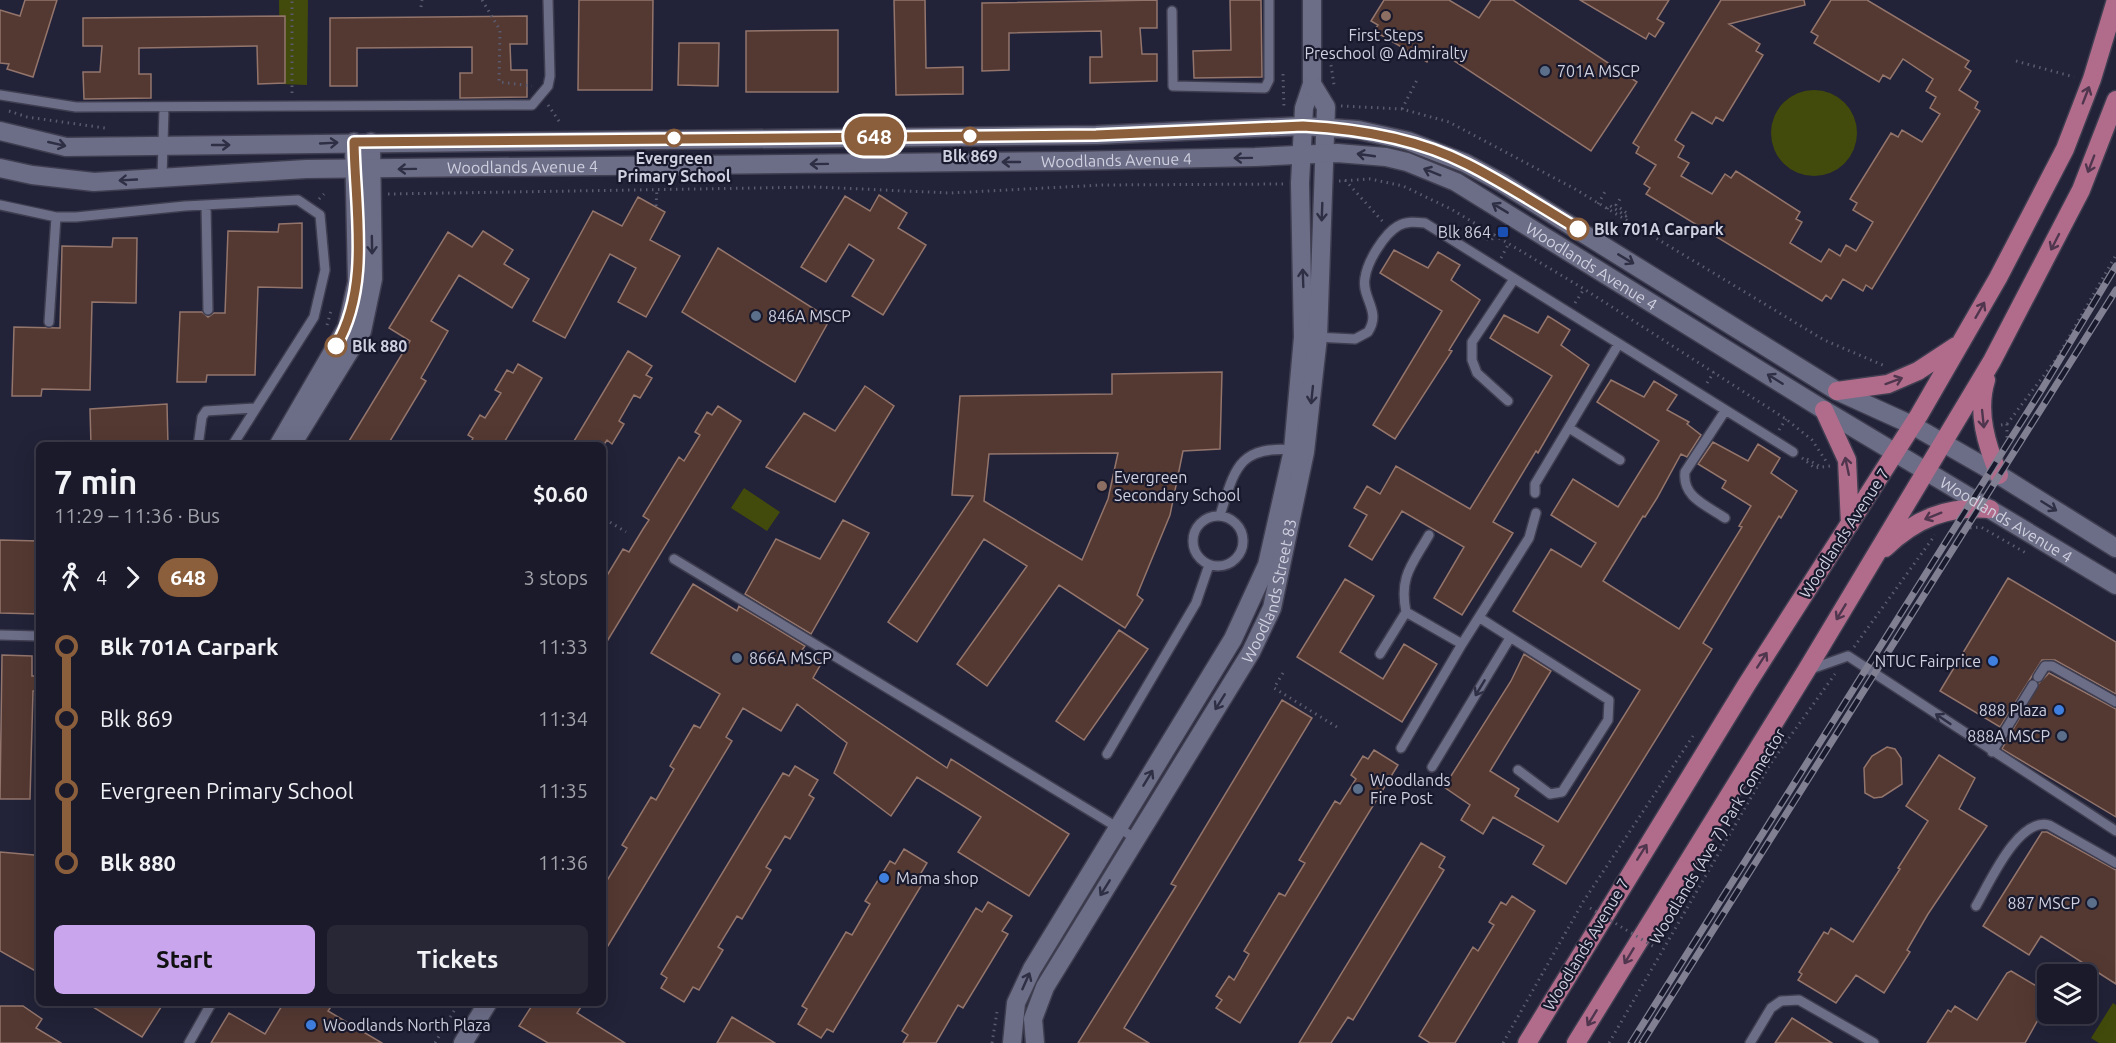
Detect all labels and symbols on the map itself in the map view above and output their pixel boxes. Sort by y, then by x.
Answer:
marker: First Steps Preschool @ Admiralty [1379,9,1393,23]
place label: First Steps Preschool @ Admiralty [1304,26,1468,62]
place label: 701A MSCP [1557,62,1640,80]
marker: 701A MSCP [1538,64,1552,78]
one-way arrow [2081,86,2092,105]
line badge: 648 [840,116,908,156]
marker: Blk 869 [961,127,979,145]
marker: Evergreen Primary School [665,129,683,147]
one-way arrow [319,138,339,149]
one-way arrow [47,139,66,151]
one-way arrow [211,139,231,151]
place label: Blk 869 [942,147,998,165]
place label: Evergreen Primary School [617,149,731,185]
street label: Woodlands Avenue 4 [1041,149,1192,170]
one-way arrow [1356,149,1376,160]
one-way arrow [1234,152,1254,163]
one-way arrow [2085,155,2096,173]
one-way arrow [1002,156,1022,168]
street label: Woodlands Avenue 4 [447,157,598,177]
one-way arrow [810,158,830,169]
one-way arrow [398,163,418,175]
one-way arrow [1423,166,1441,177]
one-way arrow [118,174,138,185]
one-way arrow [1317,202,1328,222]
one-way arrow [1492,202,1509,214]
marker: Blk 701A Carpark [1567,218,1589,240]
street label: Woodlands Avenue 4 [1523,219,1661,313]
place label: Blk 701A Carpark [1594,220,1724,238]
place label: Blk 864 [1438,223,1491,241]
marker: Blk 864 [1496,225,1510,239]
one-way arrow [2048,233,2060,251]
one-way arrow [366,235,378,255]
one-way arrow [1617,253,1634,265]
one-way arrow [1297,269,1308,289]
one-way arrow [1974,302,1986,319]
place label: 846A MSCP [768,307,851,325]
marker: 846A MSCP [749,309,763,323]
marker: Blk 880 [325,335,347,357]
place label: Blk 880 [352,337,407,355]
one-way arrow [1767,372,1784,384]
one-way arrow [1884,374,1903,385]
one-way arrow [1306,384,1317,404]
one-way arrow [1978,408,1989,428]
one-way arrow [1841,457,1852,476]
street label: Woodlands Avenue 7 [1795,465,1893,601]
place label: Evergreen Secondary School [1114,468,1240,504]
street label: Woodlands Avenue 4 [1937,473,2076,566]
marker: Evergreen Secondary School [1095,479,1109,493]
one-way arrow [2040,501,2057,513]
one-way arrow [1924,511,1942,522]
street label: Woodlands Street 83 [1238,517,1300,666]
one-way arrow [1835,603,1847,620]
place label: 866A MSCP [749,649,832,667]
marker: 866A MSCP [730,651,744,665]
one-way arrow [1756,652,1768,669]
place label: NTUC Fairprice [1875,652,1981,670]
marker: NTUC Fairprice [1986,654,2000,668]
one-way arrow [1473,679,1485,696]
one-way arrow [1214,693,1226,710]
place label: 888 Plaza [1979,701,2047,719]
marker: 888 Plaza [2052,703,2066,717]
one-way arrow [1936,713,1952,725]
street label: Woodlands (Ave 7) Park Connector [1645,725,1790,948]
place label: 888A MSCP [1967,727,2050,745]
marker: 888A MSCP [2055,729,2069,743]
one-way arrow [1143,770,1155,787]
place label: Woodlands Fire Post [1370,771,1451,807]
marker: Woodlands Fire Post [1351,782,1365,796]
one-way arrow [1636,844,1648,861]
place label: Mama shop [896,869,979,887]
marker: Mama shop [877,871,891,885]
street label: Woodlands Avenue 7 [1539,875,1633,1013]
one-way arrow [1098,879,1110,896]
place label: 887 MSCP [2008,894,2080,912]
marker: 887 MSCP [2085,896,2099,910]
one-way arrow [1623,947,1635,964]
one-way arrow [1021,973,1032,991]
one-way arrow [1585,1009,1597,1026]
place label: Woodlands North Plaza [323,1016,491,1034]
marker: Woodlands North Plaza [304,1018,318,1032]

